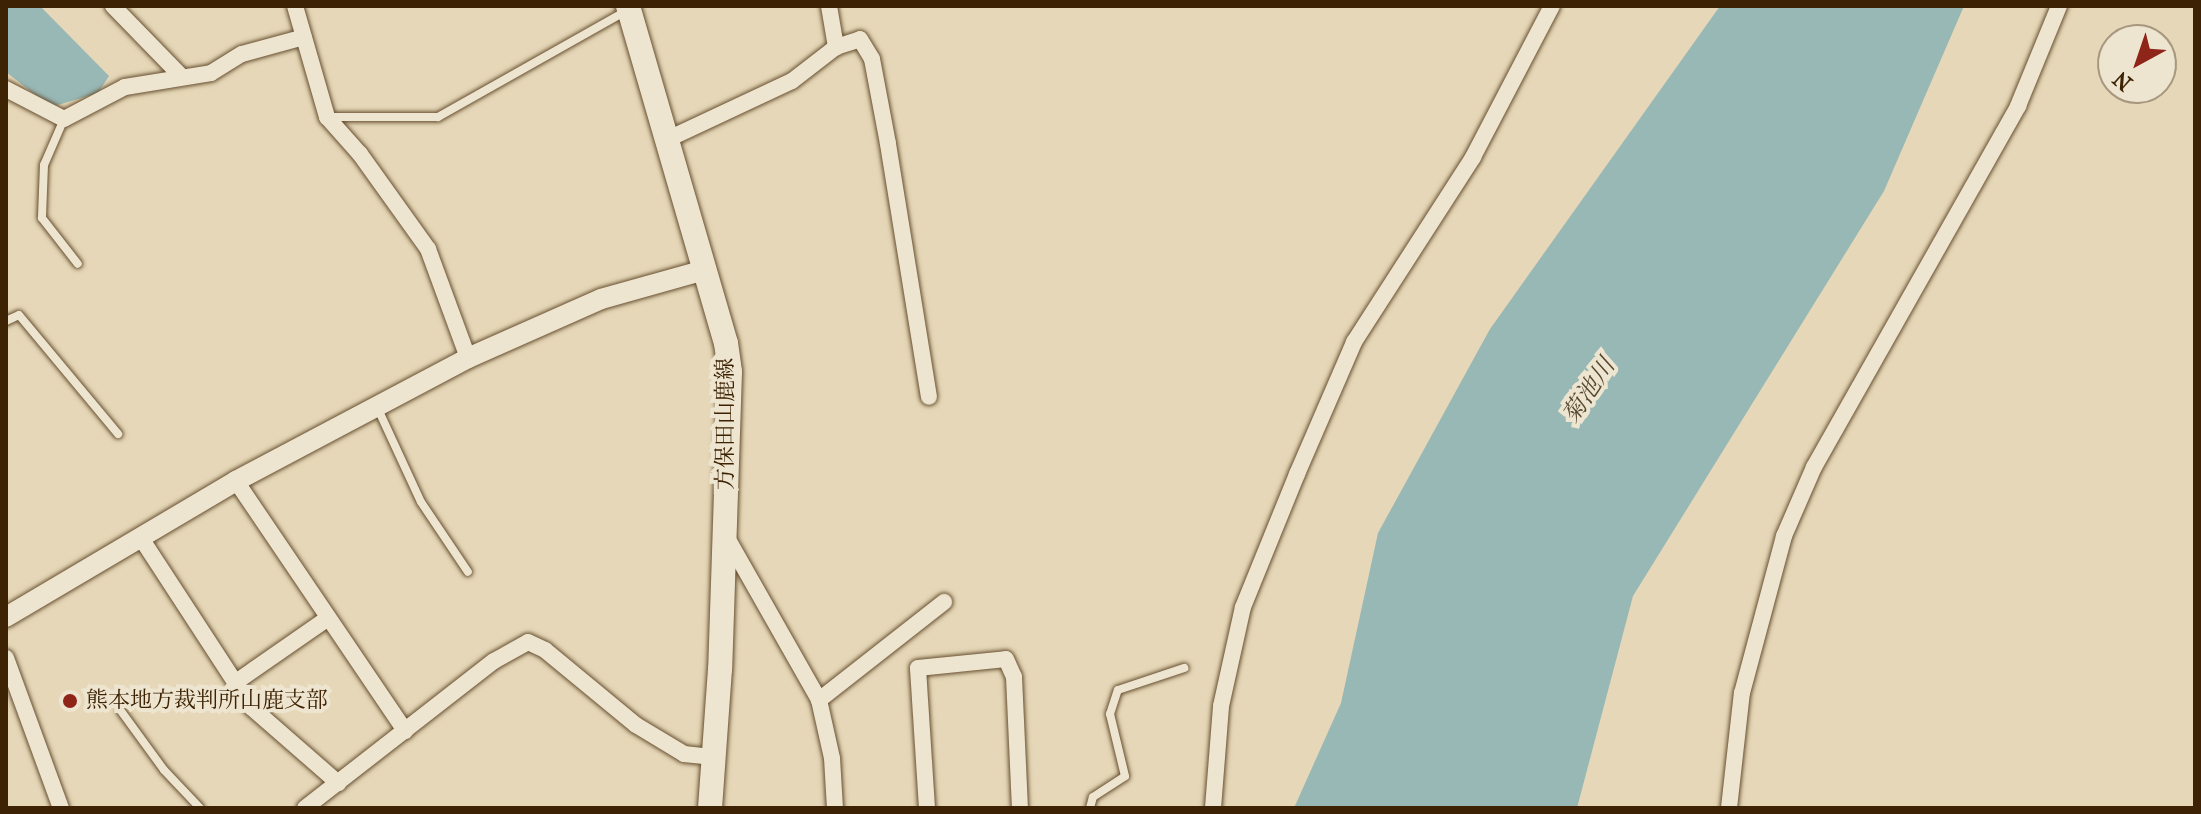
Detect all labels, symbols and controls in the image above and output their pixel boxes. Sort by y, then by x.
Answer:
north arrow [2097,24,2177,104]
text: N [2108,66,2138,96]
water label: 菊池川 [1557,353,1621,429]
street label: 方保田山鹿線 [713,358,739,490]
place label: 熊本地方裁判所山鹿支部 [86,688,328,714]
marker: 熊本地方裁判所山鹿支部 [61,692,79,710]

